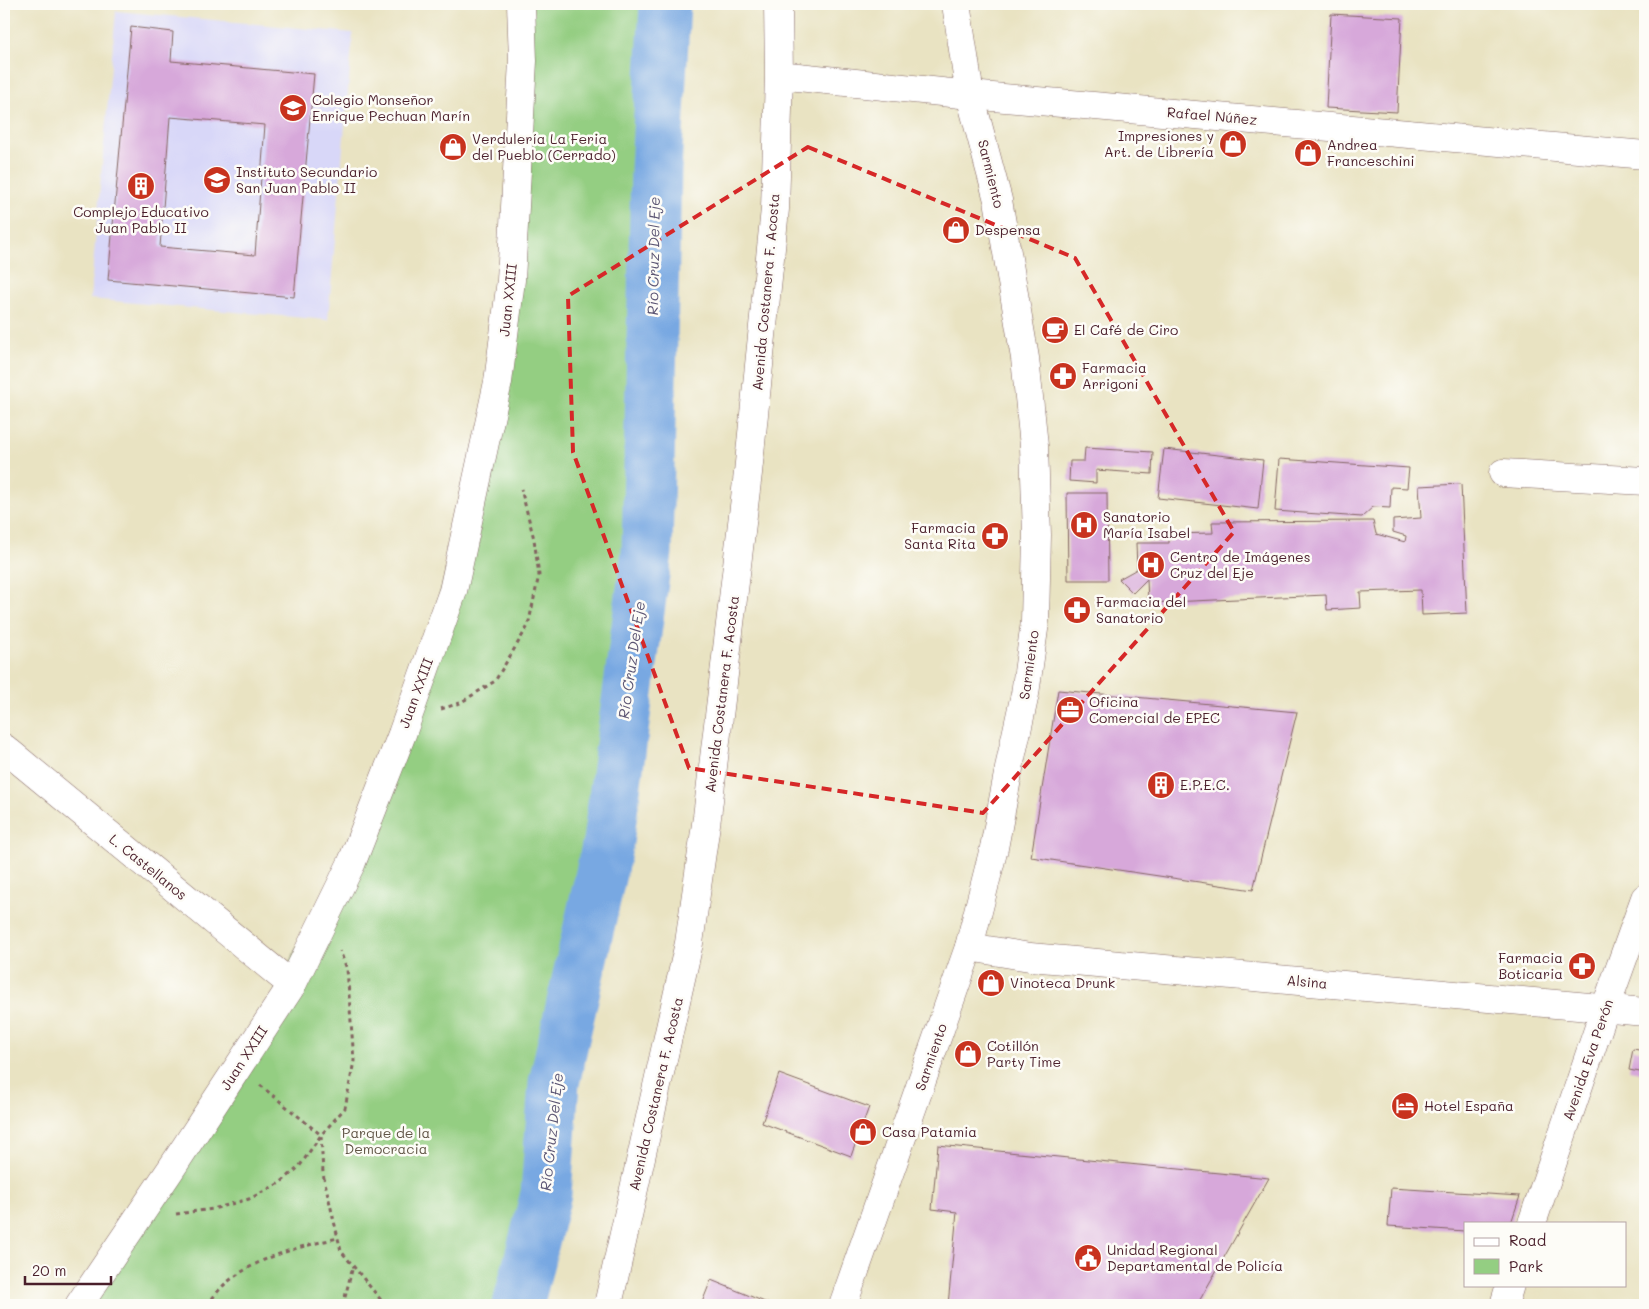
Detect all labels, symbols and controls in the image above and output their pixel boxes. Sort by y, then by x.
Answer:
place label: Colegio Monseñor Enrique Pechuan Marín [312,90,470,125]
school or university icon: Colegio Monseñor Enrique Pechuan Marín [278,93,308,123]
street label: Rafael Núñez [1166,102,1258,129]
place label: Impresiones y Art. de Librería [1104,126,1214,161]
place label: Verdulería La Feria del Pueblo (Cerrado) [472,129,616,164]
shop icon: Impresiones y Art. de Librería [1218,129,1248,159]
shop icon: Verdulería La Feria del Pueblo (Cerrado) [438,132,468,162]
place label: Andrea Franceschini [1327,135,1415,170]
street label: Sarmiento [974,138,1009,210]
shop icon: Andrea Franceschini [1293,138,1323,168]
place label: Instituto Secundario San Juan Pablo II [236,162,377,197]
school or university icon: Instituto Secundario San Juan Pablo II [202,165,232,195]
building icon: Complejo Educativo Juan Pablo II [126,171,156,201]
street label: Avenida Costanera F. Acosta [747,192,784,391]
water label: Río Cruz Del Eje [642,196,664,315]
place label: Complejo Educativo Juan Pablo II [73,202,209,237]
shop icon: Despensa [941,215,971,245]
place label: Despensa [975,220,1041,239]
street label: Juan XXIII [494,263,521,337]
cafe icon: El Café de Ciro [1040,315,1070,345]
place label: El Café de Ciro [1074,320,1178,339]
place label: Farmacia Arrigoni [1082,358,1147,393]
pharmacy icon: Farmacia Arrigoni [1048,361,1078,391]
place label: Sanatorio María Isabel [1103,507,1190,542]
hospital icon: Sanatorio María Isabel [1069,510,1099,540]
place label: Farmacia Santa Rita [904,518,976,553]
pharmacy icon: Farmacia Santa Rita [980,521,1010,551]
place label: Centro de Imágenes Cruz del Eje [1170,547,1310,582]
hospital icon: Centro de Imágenes Cruz del Eje [1136,550,1166,580]
place label: Farmacia del Sanatorio [1096,592,1186,627]
street label: Avenida Costanera F. Acosta [700,594,743,793]
pharmacy icon: Farmacia del Sanatorio [1062,595,1092,625]
water label: Río Cruz Del Eje [613,600,649,720]
street label: Sarmiento [1014,629,1043,701]
street label: Juan XXIII [394,655,437,731]
place label: Oficina Comercial de EPEC [1089,692,1220,727]
office icon: Oficina Comercial de EPEC [1055,695,1085,725]
building icon: E.P.E.C. [1146,770,1176,800]
place label: E.P.E.C. [1180,775,1230,794]
street label: L. Castellanos [105,829,191,904]
place label: Farmacia Boticaria [1498,948,1563,983]
pharmacy icon: Farmacia Boticaria [1567,951,1597,981]
shop icon: Vinoteca Drunk [976,968,1006,998]
street label: Alsina [1286,970,1328,993]
place label: Vinoteca Drunk [1010,973,1115,992]
street label: Avenida Costanera F. Acosta [624,995,687,1193]
street label: Avenida Eva Perón [1558,997,1617,1123]
street label: Sarmiento [910,1021,951,1093]
street label: Juan XXIII [216,1022,272,1094]
place label: Cotillón Party Time [987,1036,1061,1071]
shop icon: Cotillón Party Time [953,1039,983,1069]
water label: Río Cruz Del Eje [535,1072,567,1192]
hotel icon: Hotel España [1390,1091,1420,1121]
place label: Hotel España [1424,1096,1514,1115]
shop icon: Casa Patamia [848,1117,878,1147]
place label: Casa Patamia [882,1122,977,1141]
park label: Parque de la Democracia [342,1123,430,1158]
legend [1464,1222,1626,1286]
text: Road [1509,1230,1546,1250]
place label: Unidad Regional Departamental de Policía [1107,1240,1283,1275]
public building icon: Unidad Regional Departamental de Policía [1073,1243,1103,1273]
scale bar [25,1254,111,1286]
text: Park [1509,1256,1543,1276]
text: 20 m [32,1260,66,1280]

